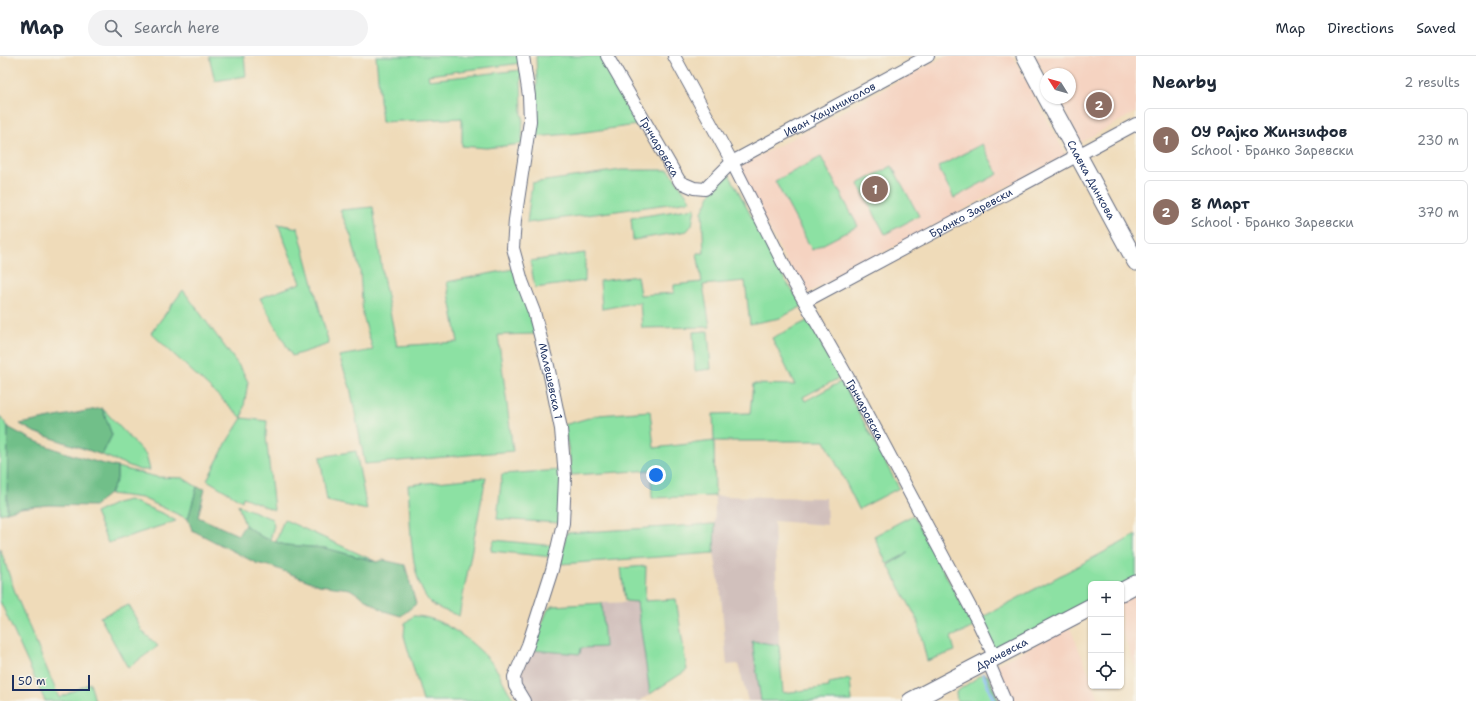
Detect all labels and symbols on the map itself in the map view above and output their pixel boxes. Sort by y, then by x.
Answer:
north arrow [1040,68,1076,104]
street label: Иван Хаџиниколов [781,78,878,140]
pin: 2 [1086,90,1112,120]
street label: Грнчаровска [636,114,683,180]
street label: Славка Динкова [1064,137,1119,222]
pin: 1 [862,174,888,204]
street label: Бранко Заревски [926,184,1015,241]
street label: Малешевска 1 [535,341,566,420]
street label: Грнчаровска [843,377,888,442]
your location [646,465,666,485]
street label: Драчевска [973,634,1030,674]
scale bar [12,673,90,692]

